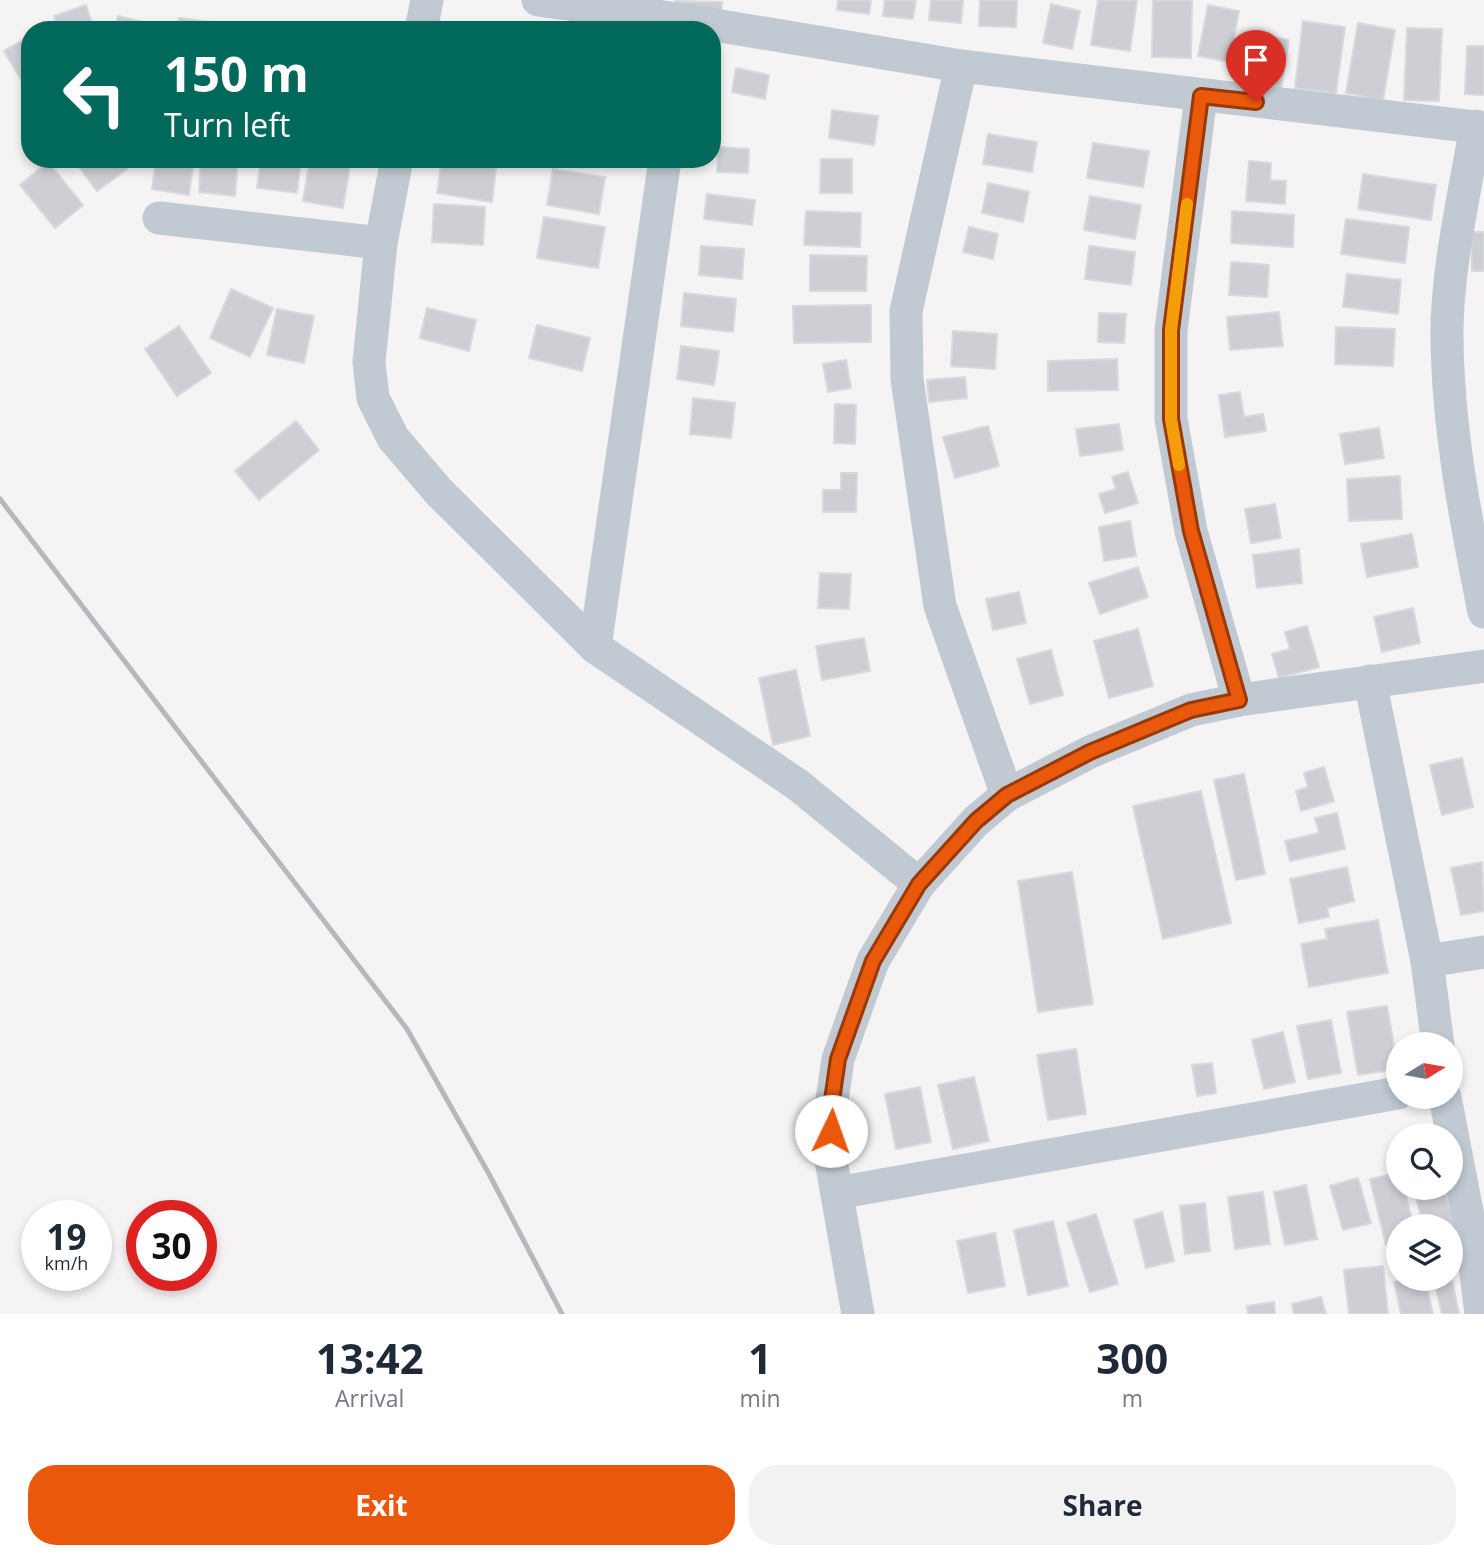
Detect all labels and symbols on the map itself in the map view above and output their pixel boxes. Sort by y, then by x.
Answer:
pin [1226,30,1286,102]
north arrow [1386,1032,1463,1110]
position arrow [794,1094,868,1168]
speed limit sign: 30 [126,1200,217,1291]

